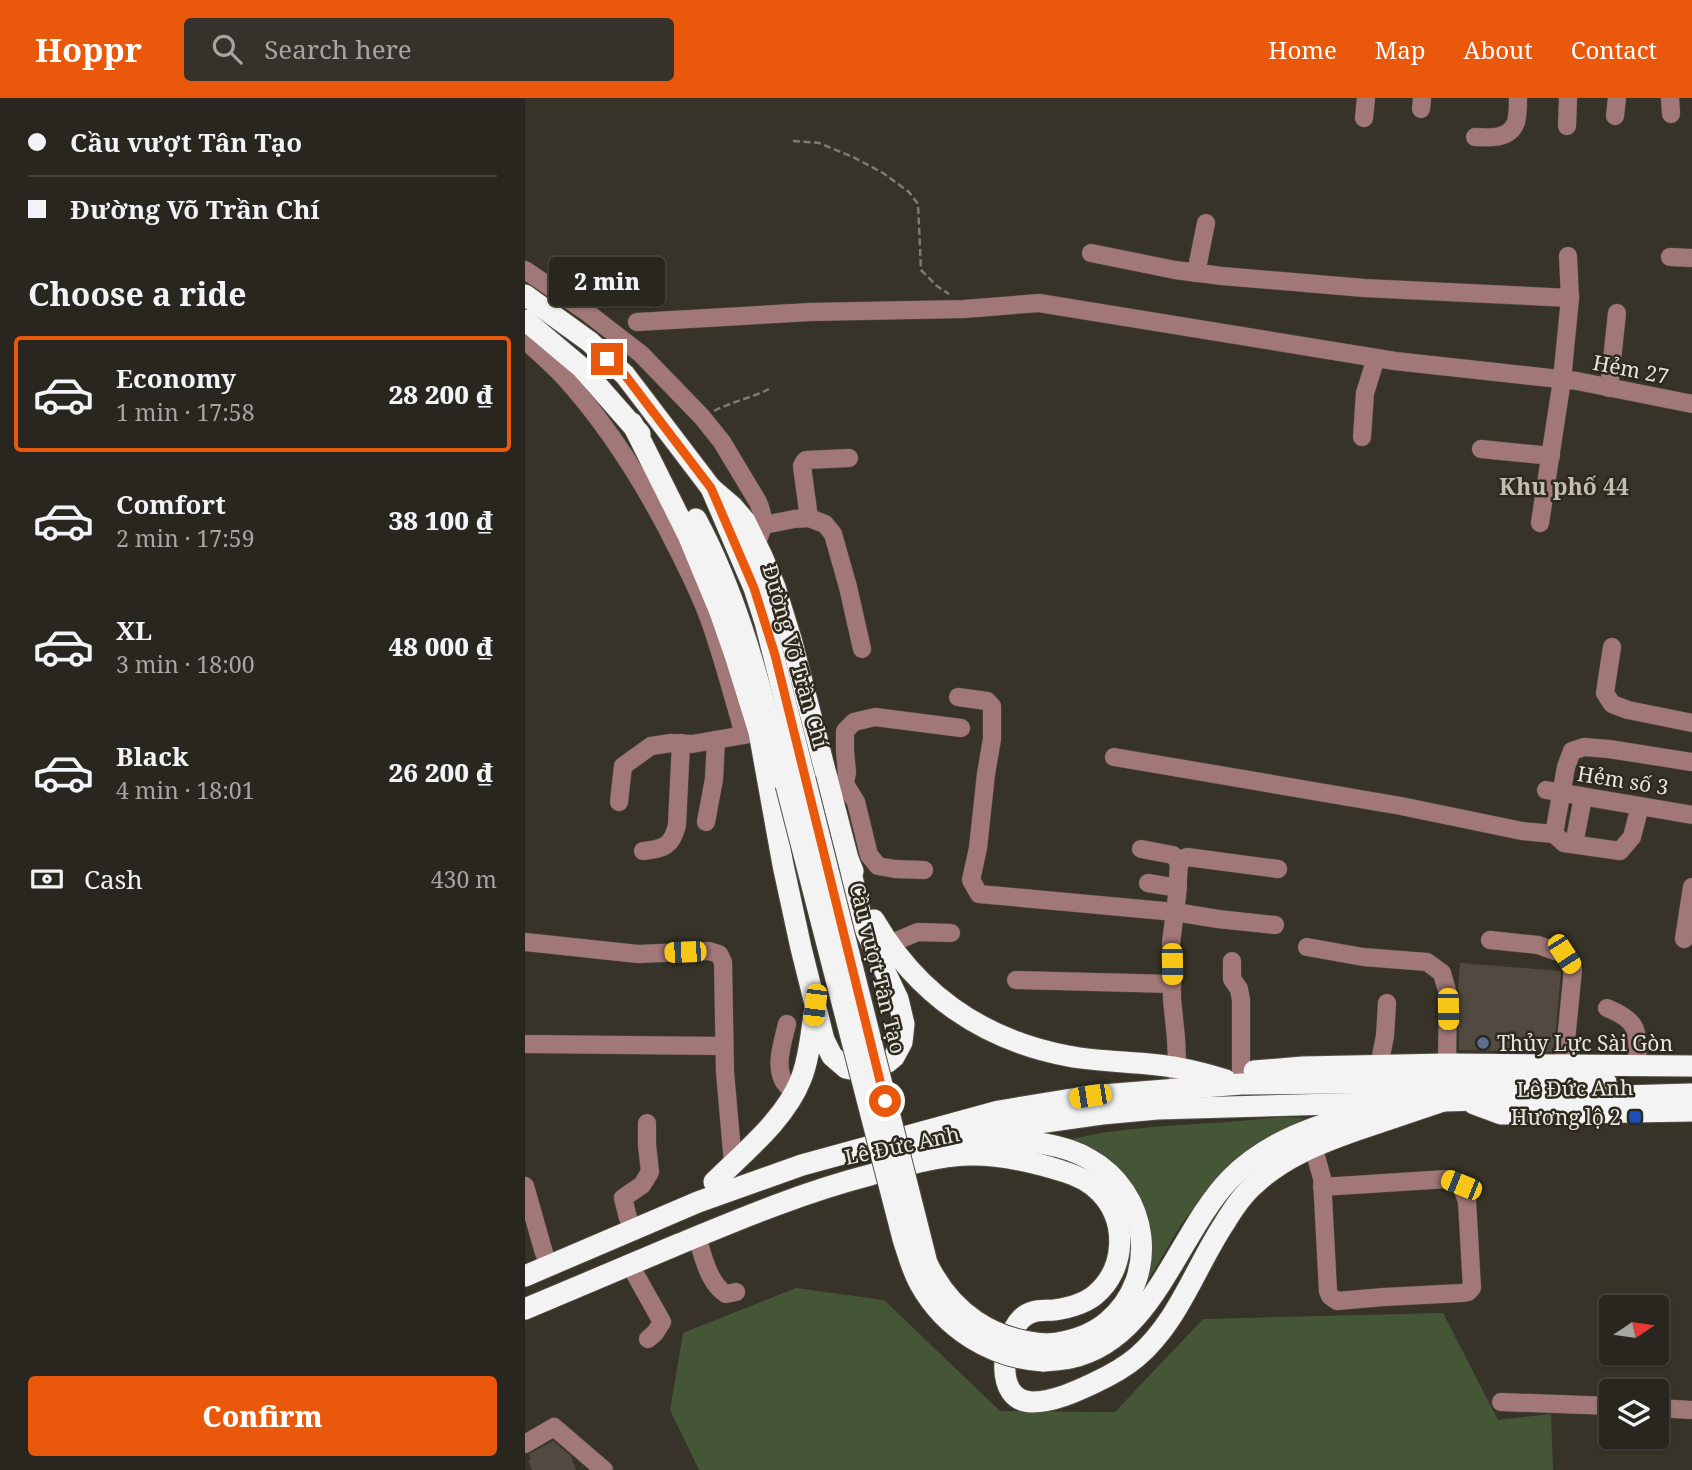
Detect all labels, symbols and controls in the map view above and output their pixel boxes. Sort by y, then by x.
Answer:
search box [184,18,674,81]
text: Hoppr [35,27,142,72]
icon: search [208,30,246,68]
text: Search here [264,31,412,67]
text: Home [1268,33,1337,66]
text: Map [1375,33,1426,66]
text: About [1464,33,1533,66]
text: Contact [1571,33,1657,66]
text: Cầu vượt Tân Tạo [70,124,302,160]
text: Đường Võ Trần Chí [70,191,320,227]
callout: 2 min [549,258,665,306]
text: 2 min [574,265,640,297]
text: Choose a ride [28,272,247,315]
route end [591,343,623,375]
street label: Hẻm 27 [1591,348,1671,390]
text: Economy [116,360,236,396]
icon: car [32,363,95,426]
text: 28 200 ₫ [389,376,493,412]
text: 1 min · 17:58 [116,396,254,428]
district label: Khu phố 44 [1499,470,1629,502]
text: Comfort [116,486,226,522]
icon: car [32,489,95,552]
text: 38 100 ₫ [389,502,493,538]
text: 2 min · 17:59 [116,522,254,554]
street label: Đường Võ Trần Chí [756,561,836,751]
text: XL [116,612,152,648]
icon: car [32,615,95,678]
text: 48 000 ₫ [389,628,493,664]
text: 3 min · 18:00 [116,648,254,680]
text: Black [116,738,189,774]
icon: car [32,741,95,804]
text: 26 200 ₫ [389,754,493,790]
street label: Hẻm số 3 [1575,759,1671,801]
text: 4 min · 18:01 [116,774,254,806]
icon: cash [28,860,66,898]
text: Cash [84,861,143,897]
text: 430 m [431,863,497,895]
street label: Cầu vượt Tân Tạo [843,880,913,1056]
car [1544,931,1585,977]
car [664,941,707,963]
car [1162,943,1183,985]
car [803,983,828,1027]
car [1438,988,1459,1030]
place label: Thủy Lực Sài Gòn [1497,1029,1673,1057]
marker: Thủy Lực Sài Gòn [1475,1035,1491,1051]
street label: Lê Đức Anh [1516,1073,1634,1103]
car [1068,1082,1113,1110]
route start [869,1085,901,1117]
place label: Hương lộ 2 [1511,1103,1621,1131]
marker: Hương lộ 2 [1627,1109,1643,1125]
street label: Lê Đức Anh [842,1119,962,1171]
car [1438,1167,1485,1203]
north arrow [1599,1295,1669,1365]
map controls [1599,1295,1669,1449]
button: Confirm [28,1376,497,1456]
button: layers [1599,1379,1669,1449]

